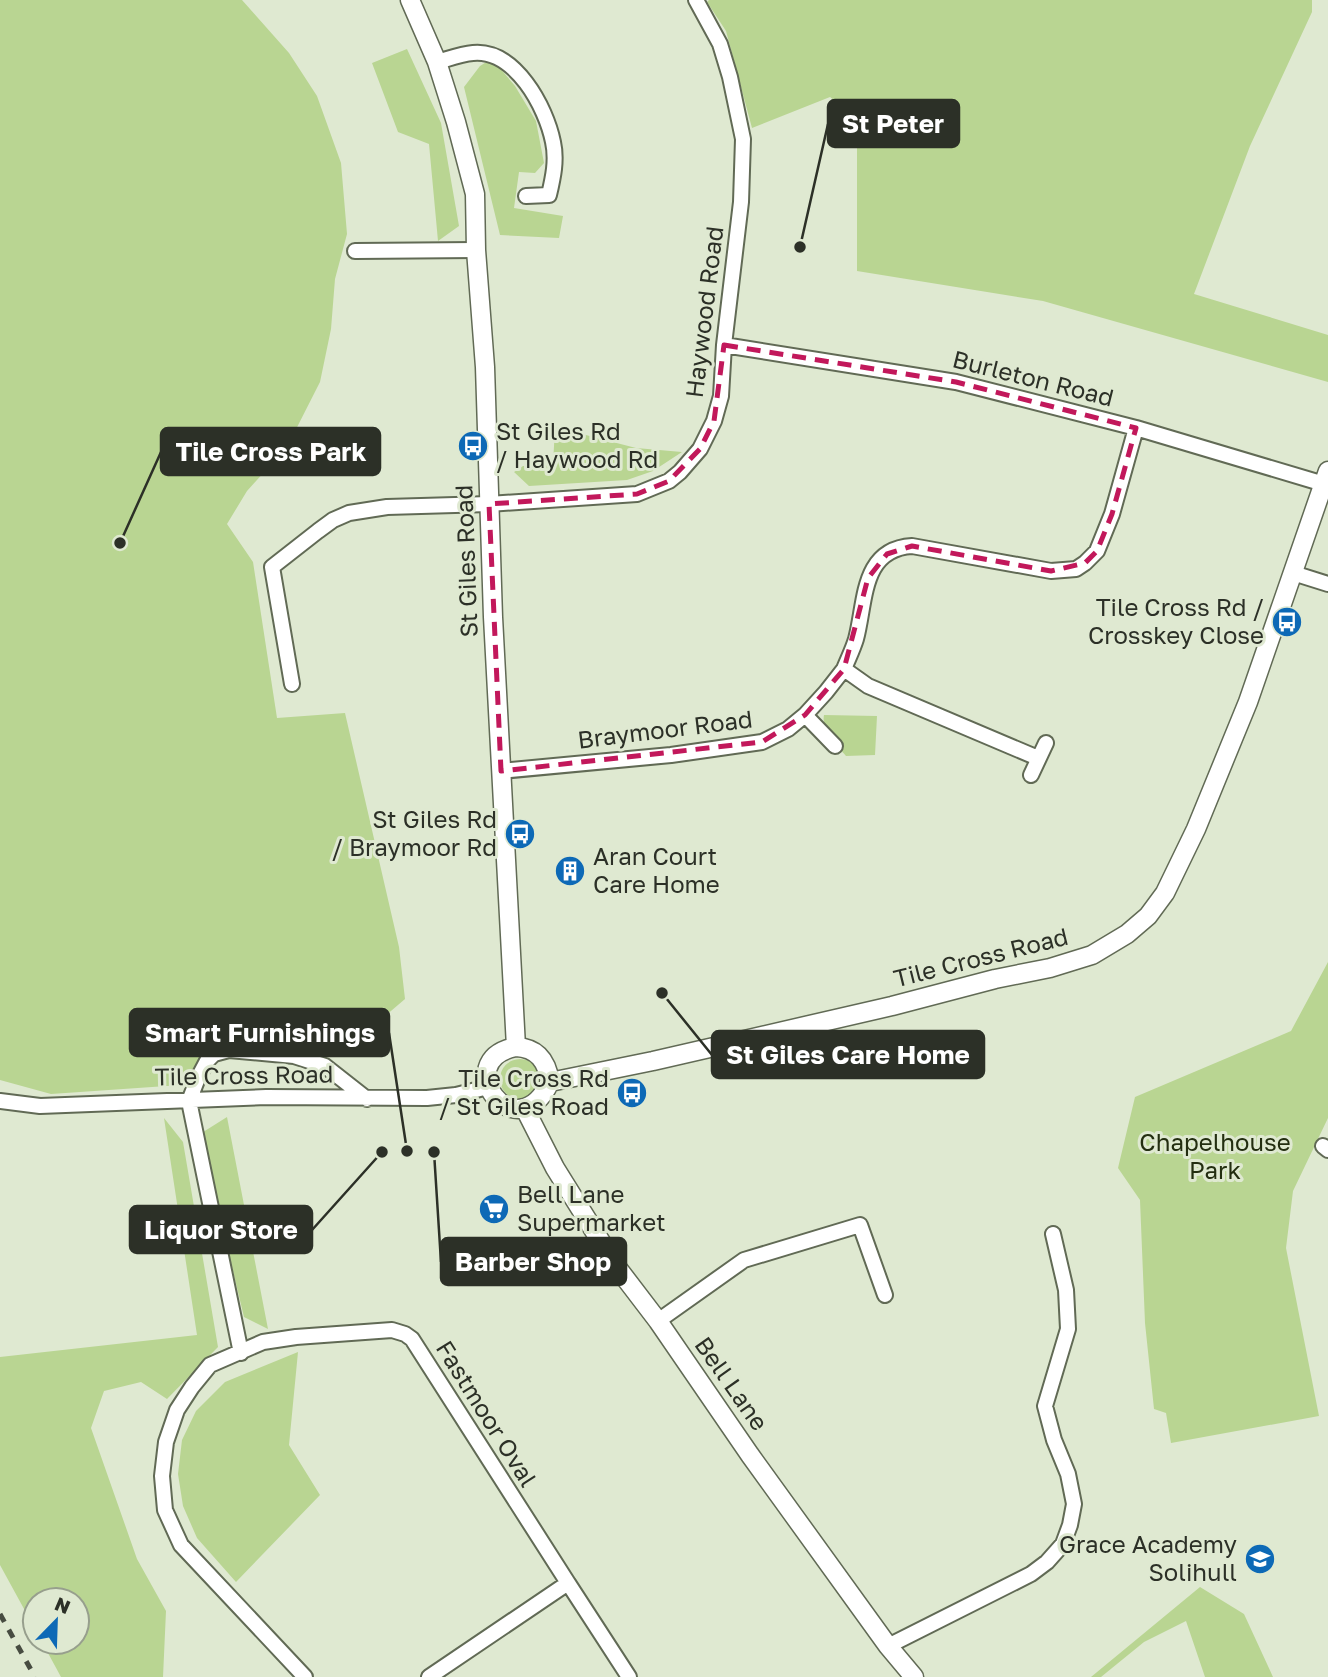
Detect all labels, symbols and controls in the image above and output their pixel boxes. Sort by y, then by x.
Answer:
callout: St Peter [828,100,959,147]
text: St Peter [842,108,944,139]
street label: Haywood Road [679,224,728,399]
street label: Burleton Road [950,344,1117,412]
place label: St Giles Rd / Haywood Rd [496,416,658,473]
callout: Tile Cross Park [161,428,380,475]
bus stop icon: St Giles Rd / Haywood Rd [456,429,490,463]
text: Tile Cross Park [175,436,367,467]
street label: St Giles Road [448,484,483,638]
place label: Tile Cross Rd / Crosskey Close [1088,592,1264,649]
bus stop icon: Tile Cross Rd / Crosskey Close [1270,605,1304,639]
street label: Braymoor Road [576,703,754,754]
place label: St Giles Rd / Braymoor Rd [332,804,497,861]
bus stop icon: St Giles Rd / Braymoor Rd [503,817,537,851]
place label: Aran Court Care Home [593,841,720,898]
building icon: Aran Court Care Home [553,854,587,888]
street label: Tile Cross Road [890,921,1071,992]
callout: Smart Furnishings [130,1009,389,1056]
text: Smart Furnishings [145,1017,375,1048]
callout: St Giles Care Home [712,1031,984,1078]
text: St Giles Care Home [726,1039,970,1070]
street label: Tile Cross Road [154,1058,334,1091]
place label: Tile Cross Rd / St Giles Road [439,1063,609,1120]
bus stop icon: Tile Cross Rd / St Giles Road [615,1076,649,1110]
park label: Chapelhouse Park [1139,1127,1291,1184]
place label: Bell Lane Supermarket [517,1179,666,1236]
supermarket icon: Bell Lane Supermarket [477,1192,511,1226]
callout: Liquor Store [130,1206,312,1253]
text: Liquor Store [144,1214,298,1245]
callout: Barber Shop [441,1238,626,1285]
text: Barber Shop [455,1246,611,1277]
street label: Bell Lane [690,1331,775,1435]
street label: Fastmoor Oval [431,1335,544,1492]
place label: Grace Academy Solihull [1059,1529,1237,1586]
school or university icon: Grace Academy Solihull [1243,1542,1277,1576]
north arrow [21,1586,91,1656]
text: N [52,1591,74,1618]

